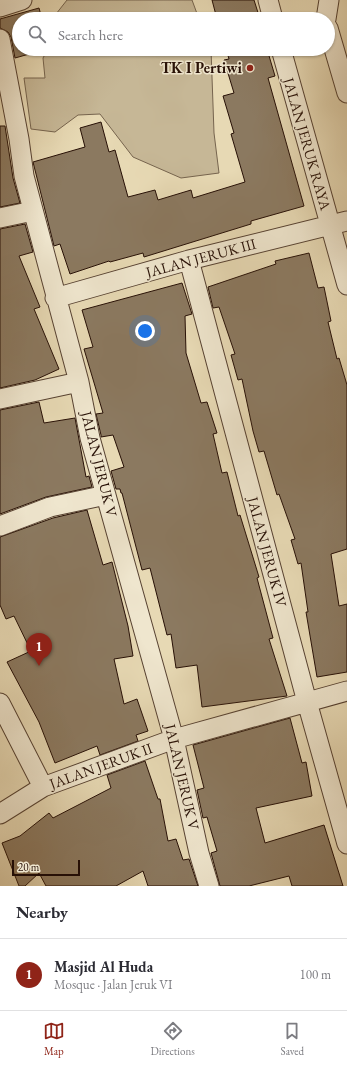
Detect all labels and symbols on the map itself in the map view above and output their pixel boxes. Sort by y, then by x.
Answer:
place label: TK I Pertiwi [161,58,243,77]
marker: TK I Pertiwi [245,63,255,73]
street label: JALAN JERUK RAYA [279,74,336,213]
street label: JALAN JERUK III [142,234,258,282]
your location [135,321,155,341]
street label: JALAN JERUK V [77,407,122,520]
street label: JALAN JERUK IV [243,493,292,610]
pin: 1 [26,633,52,666]
street label: JALAN JERUK V [161,720,204,833]
street label: JALAN JERUK II [45,738,155,794]
scale bar [12,858,80,877]

